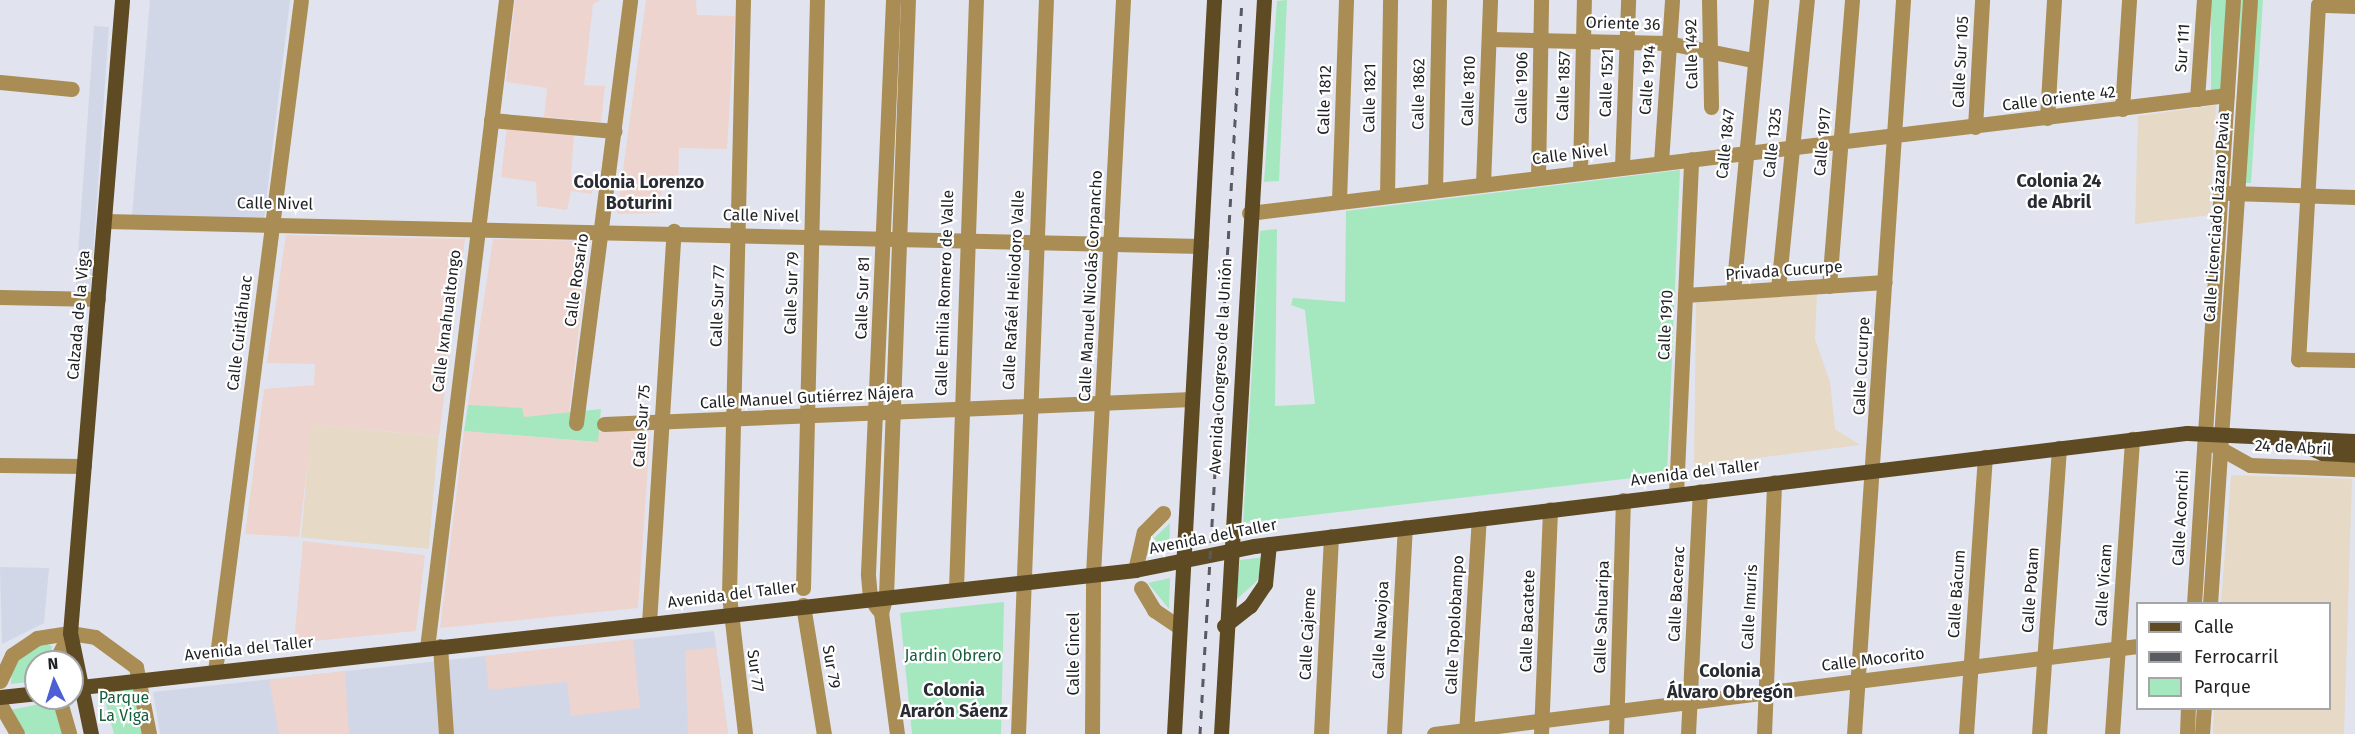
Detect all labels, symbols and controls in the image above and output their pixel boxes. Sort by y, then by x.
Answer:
street label: Oriente 36 [1585,13,1661,35]
street label: Calle Sur 105 [1949,16,1973,108]
street label: Calle 1492 [1682,18,1702,90]
street label: Sur 111 [2172,23,2194,73]
street label: Calle 1914 [1636,44,1660,116]
street label: Calle 1521 [1596,48,1618,118]
street label: Calle 1857 [1553,51,1575,121]
street label: Calle 1906 [1512,52,1532,124]
street label: Calle 1810 [1458,55,1480,127]
street label: Calle 1862 [1409,58,1429,130]
street label: Calle 1821 [1360,63,1380,133]
street label: Calle 1812 [1314,65,1336,135]
street label: Calle Oriente 42 [2001,83,2117,115]
street label: Calle 1325 [1760,107,1786,179]
street label: Calle 1917 [1810,107,1836,177]
street label: Calle 1847 [1713,108,1739,180]
street label: Calle Licenciado Lázaro Pavia [2200,111,2234,323]
street label: Calle Nivel [1531,141,1609,169]
street label: Calle Manuel Nicolás Corpancho [1075,170,1107,402]
district label: Colonia 24 de Abril [2017,171,2101,213]
district label: Colonia Lorenzo Boturini [574,172,704,214]
street label: Calle Rafaél Heliodoro Valle [999,189,1029,391]
street label: Calle Emilia Romero de Valle [932,190,958,396]
street label: Calle Nivel [237,194,313,214]
street label: Calle Nivel [723,206,799,226]
street label: Calle Rosario [561,232,593,328]
street label: Calle Ixnahualtongo [429,248,465,394]
street label: Calzada de la Viga [64,249,94,381]
street label: Calle Sur 79 [781,251,803,335]
street label: Calle Sur 81 [852,256,874,340]
street label: Avenida Congreso de la Unión [1206,257,1236,475]
street label: Privada Cucurpe [1725,257,1843,285]
street label: Calle Sur 77 [707,265,729,347]
street label: Calle Cuitláhuac [223,274,257,392]
street label: Calle 1910 [1655,289,1677,361]
street label: Calle Cucurpe [1850,316,1874,416]
street label: Calle Manuel Gutiérrez Nájera [700,383,914,413]
street label: Calle Sur 75 [630,384,654,468]
street label: 24 de Abril [2254,436,2332,460]
street label: Avenida del Taller [1630,456,1760,490]
street label: Calle Aconchi [2169,469,2193,567]
street label: Avenida del Taller [1148,515,1278,559]
street label: Calle Vicam [2092,543,2116,627]
street label: Calle Bacerac [1665,546,1689,642]
street label: Calle Potam [2018,547,2044,633]
street label: Calle Bácum [1944,549,1970,639]
street label: Calle Topolobampo [1442,555,1468,695]
street label: Calle Sahuaripa [1590,560,1614,674]
street label: Calle Imuris [1738,564,1762,650]
street label: Calle Bacatete [1517,569,1539,673]
street label: Avenida del Taller [667,578,797,612]
street label: Calle Navojoa [1369,580,1393,680]
street label: Calle Cajeme [1296,587,1320,681]
legend [2136,602,2331,710]
street label: Calle Cincel [1064,612,1084,696]
text: Calle [2194,616,2234,638]
street label: Avenida del Taller [184,633,314,665]
street label: Sur 79 [818,644,844,690]
street label: Calle Mocorito [1820,644,1926,676]
park label: Jardin Obrero [904,646,1002,666]
text: Ferrocarril [2194,646,2278,668]
street label: Sur 77 [743,649,767,693]
north arrow [24,650,84,710]
text: N [47,654,59,673]
district label: Colonia Álvaro Obregón [1667,661,1793,704]
text: Parque [2194,676,2251,698]
district label: Colonia Ararón Sáenz [900,680,1008,722]
park label: Parque La Viga [99,688,149,726]

